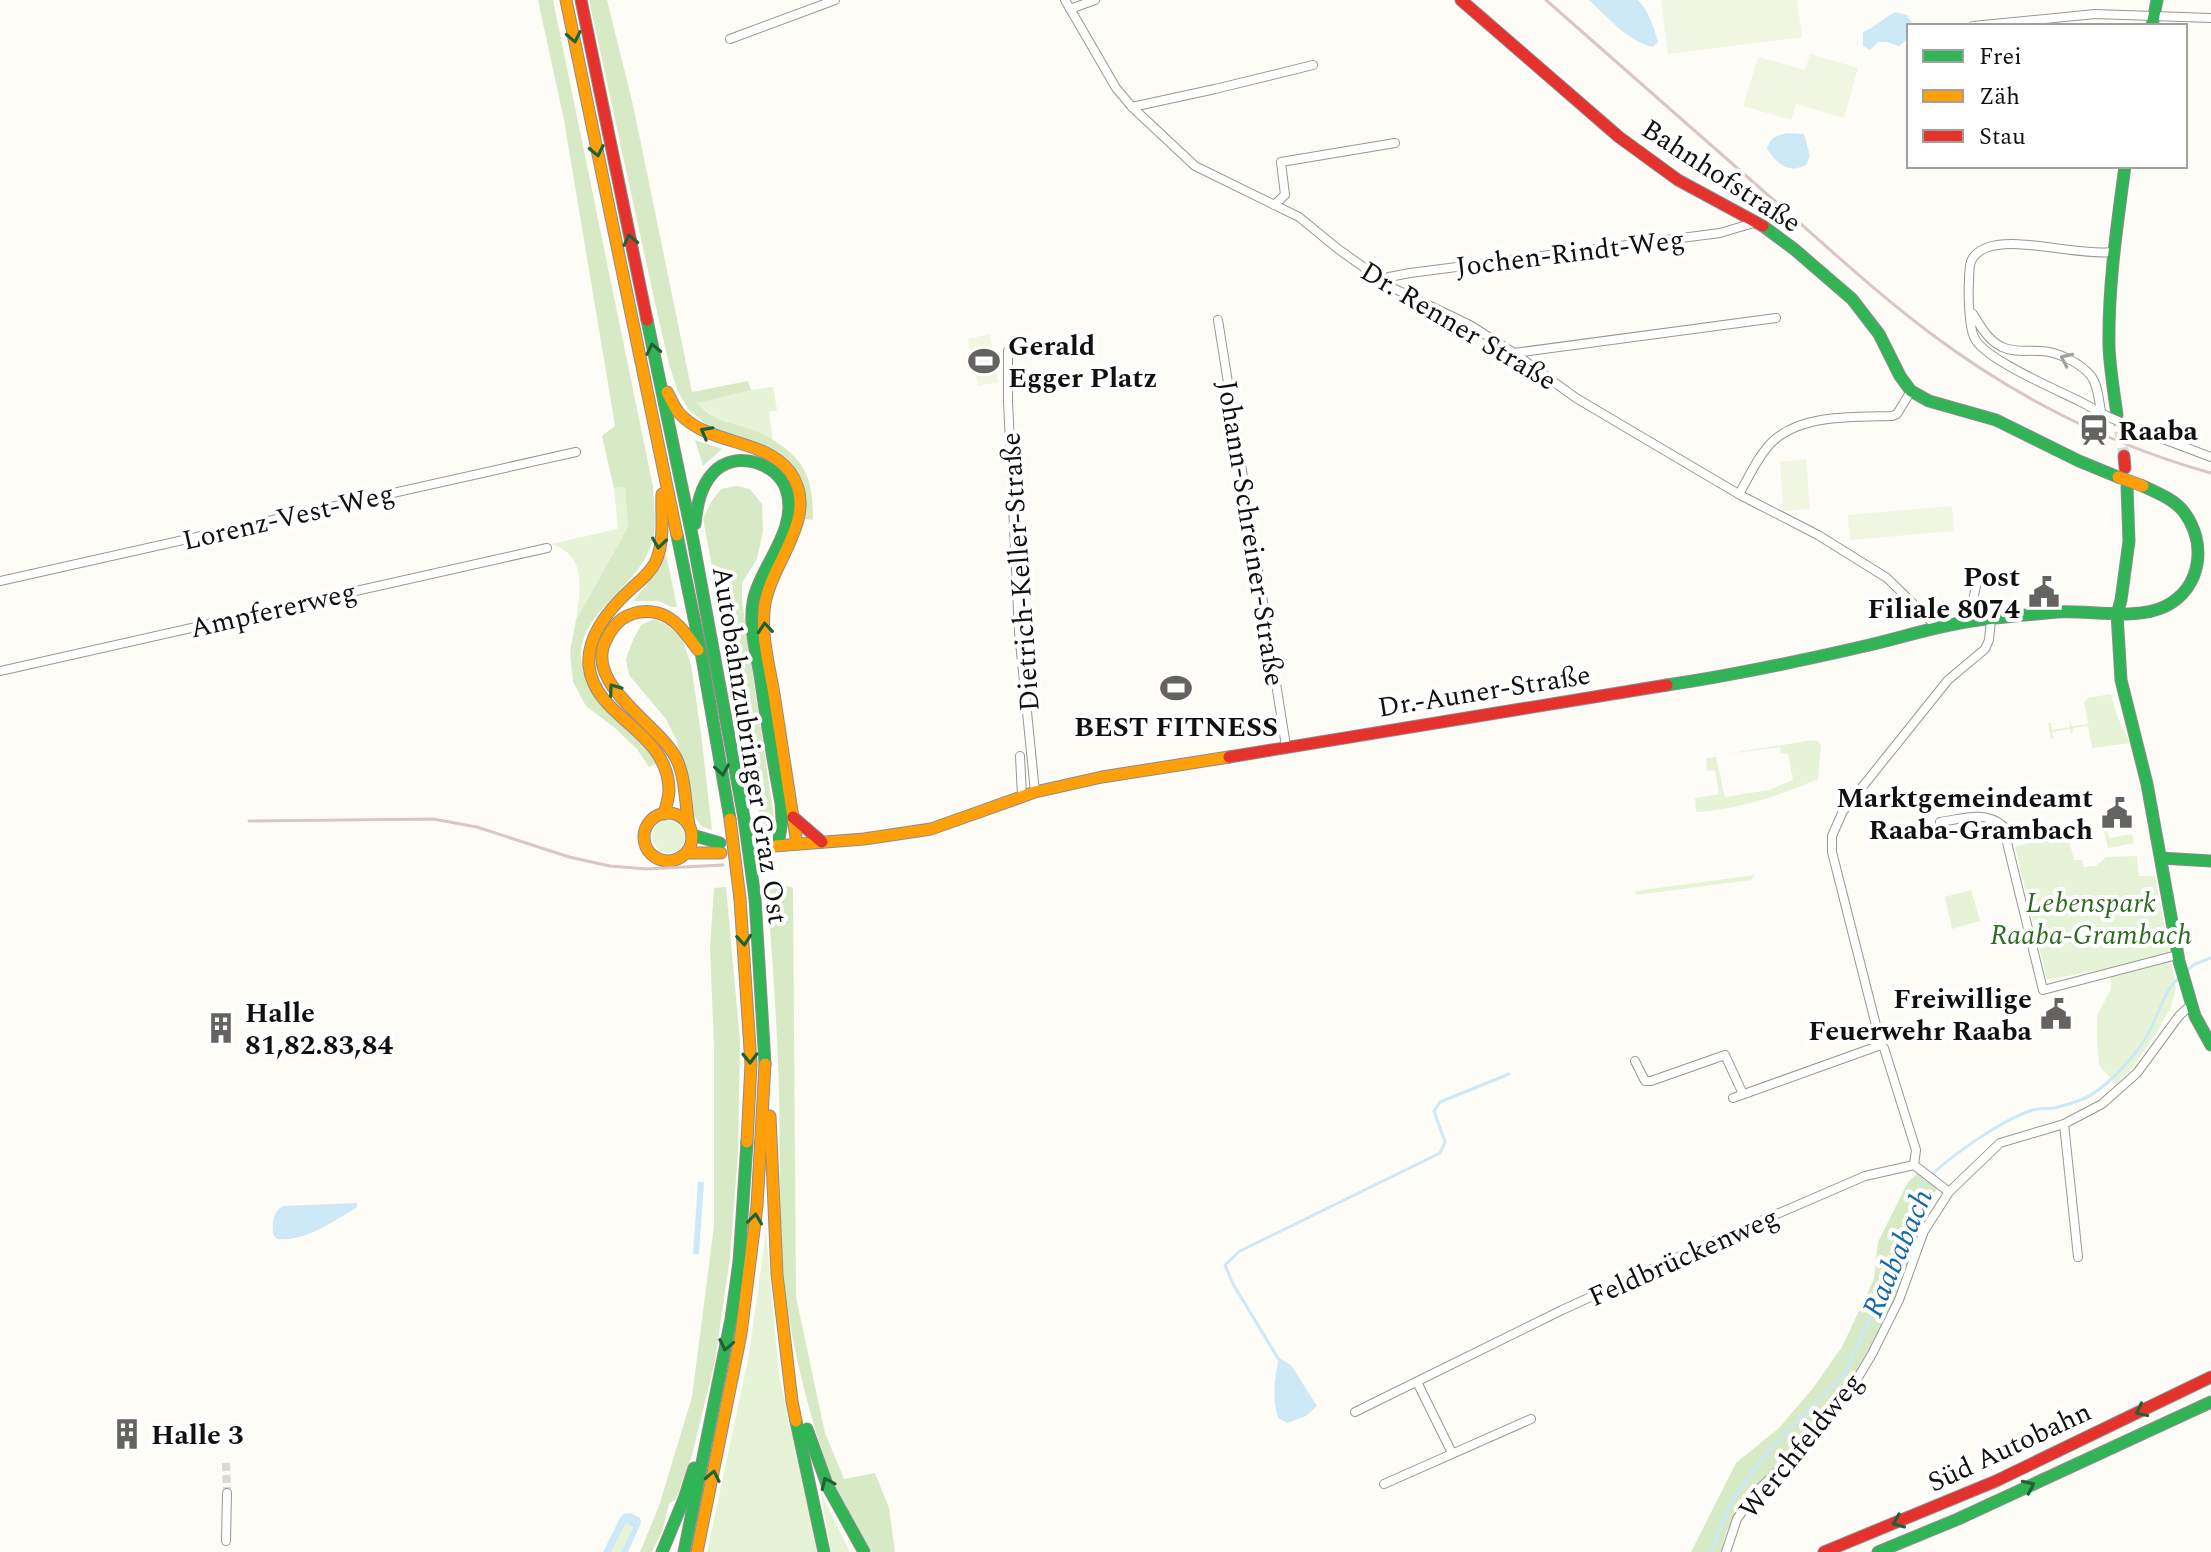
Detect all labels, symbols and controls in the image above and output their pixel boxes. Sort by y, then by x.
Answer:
legend [1907,24,2187,168]
one-way arrow [564,30,581,44]
text: Frei [1979,39,2022,75]
text: Zäh [1979,79,2020,115]
street label: Bahnhofstraße [1633,108,1810,244]
text: Stau [1979,119,2026,155]
one-way arrow [588,143,605,157]
street label: Jochen-Rindt-Weg [1453,218,1687,289]
one-way arrow [622,234,639,247]
street label: Dr. Renner Straße [1352,251,1565,402]
place label: Gerald Egger Platz [1008,325,1157,400]
one-way arrow [645,342,662,356]
sports icon: Gerald Egger Platz [967,344,1001,378]
one-way arrow [2060,353,2074,369]
street label: Johann-Schreiner-Straße [1205,377,1296,689]
place label: Raaba [2118,410,2199,453]
station icon: Raaba [2077,413,2111,447]
one-way arrow [700,426,715,442]
street label: Dietrich-Keller-Straße [989,431,1052,713]
street label: Lorenz-Vest-Weg [178,472,399,563]
one-way arrow [651,537,668,550]
place label: Post Filiale 8074 [1867,556,2020,631]
street label: Autobahnzubringer Graz Ost [700,563,799,927]
street label: Ampfererweg [186,570,361,651]
public building icon: Post Filiale 8074 [2027,575,2061,609]
one-way arrow [757,621,774,634]
street label: Dr.-Auner-Straße [1375,653,1594,730]
sports icon: BEST FITNESS [1159,671,1193,705]
one-way arrow [609,683,624,697]
place label: BEST FITNESS [1074,706,1278,749]
one-way arrow [713,763,730,777]
place label: Marktgemeindeamt Raaba-Grambach [1836,777,2093,852]
public building icon: Marktgemeindeamt Raaba-Grambach [2100,796,2134,830]
park label: Lebenspark Raaba-Grambach [1990,882,2192,957]
one-way arrow [735,933,752,946]
place label: Freiwillige Feuerwehr Raaba [1808,978,2033,1053]
place label: Halle 81,82.83,84 [245,992,393,1067]
public building icon: Freiwillige Feuerwehr Raaba [2039,997,2073,1031]
building icon: Halle 81,82.83,84 [204,1011,238,1045]
one-way arrow [741,1052,759,1065]
water label: Raababach [1850,1182,1946,1325]
street label: Feldbrückenweg [1582,1196,1786,1319]
one-way arrow [746,1212,763,1226]
one-way arrow [719,1338,736,1352]
street label: Werchfeldweg [1728,1363,1874,1529]
street label: Süd Autobahn [1921,1391,2099,1504]
one-way arrow [2135,1401,2149,1417]
place label: Halle 3 [151,1414,244,1457]
building icon: Halle 3 [110,1417,144,1451]
one-way arrow [704,1470,721,1483]
one-way arrow [821,1477,837,1492]
one-way arrow [2021,1480,2036,1496]
one-way arrow [1892,1513,1906,1529]

